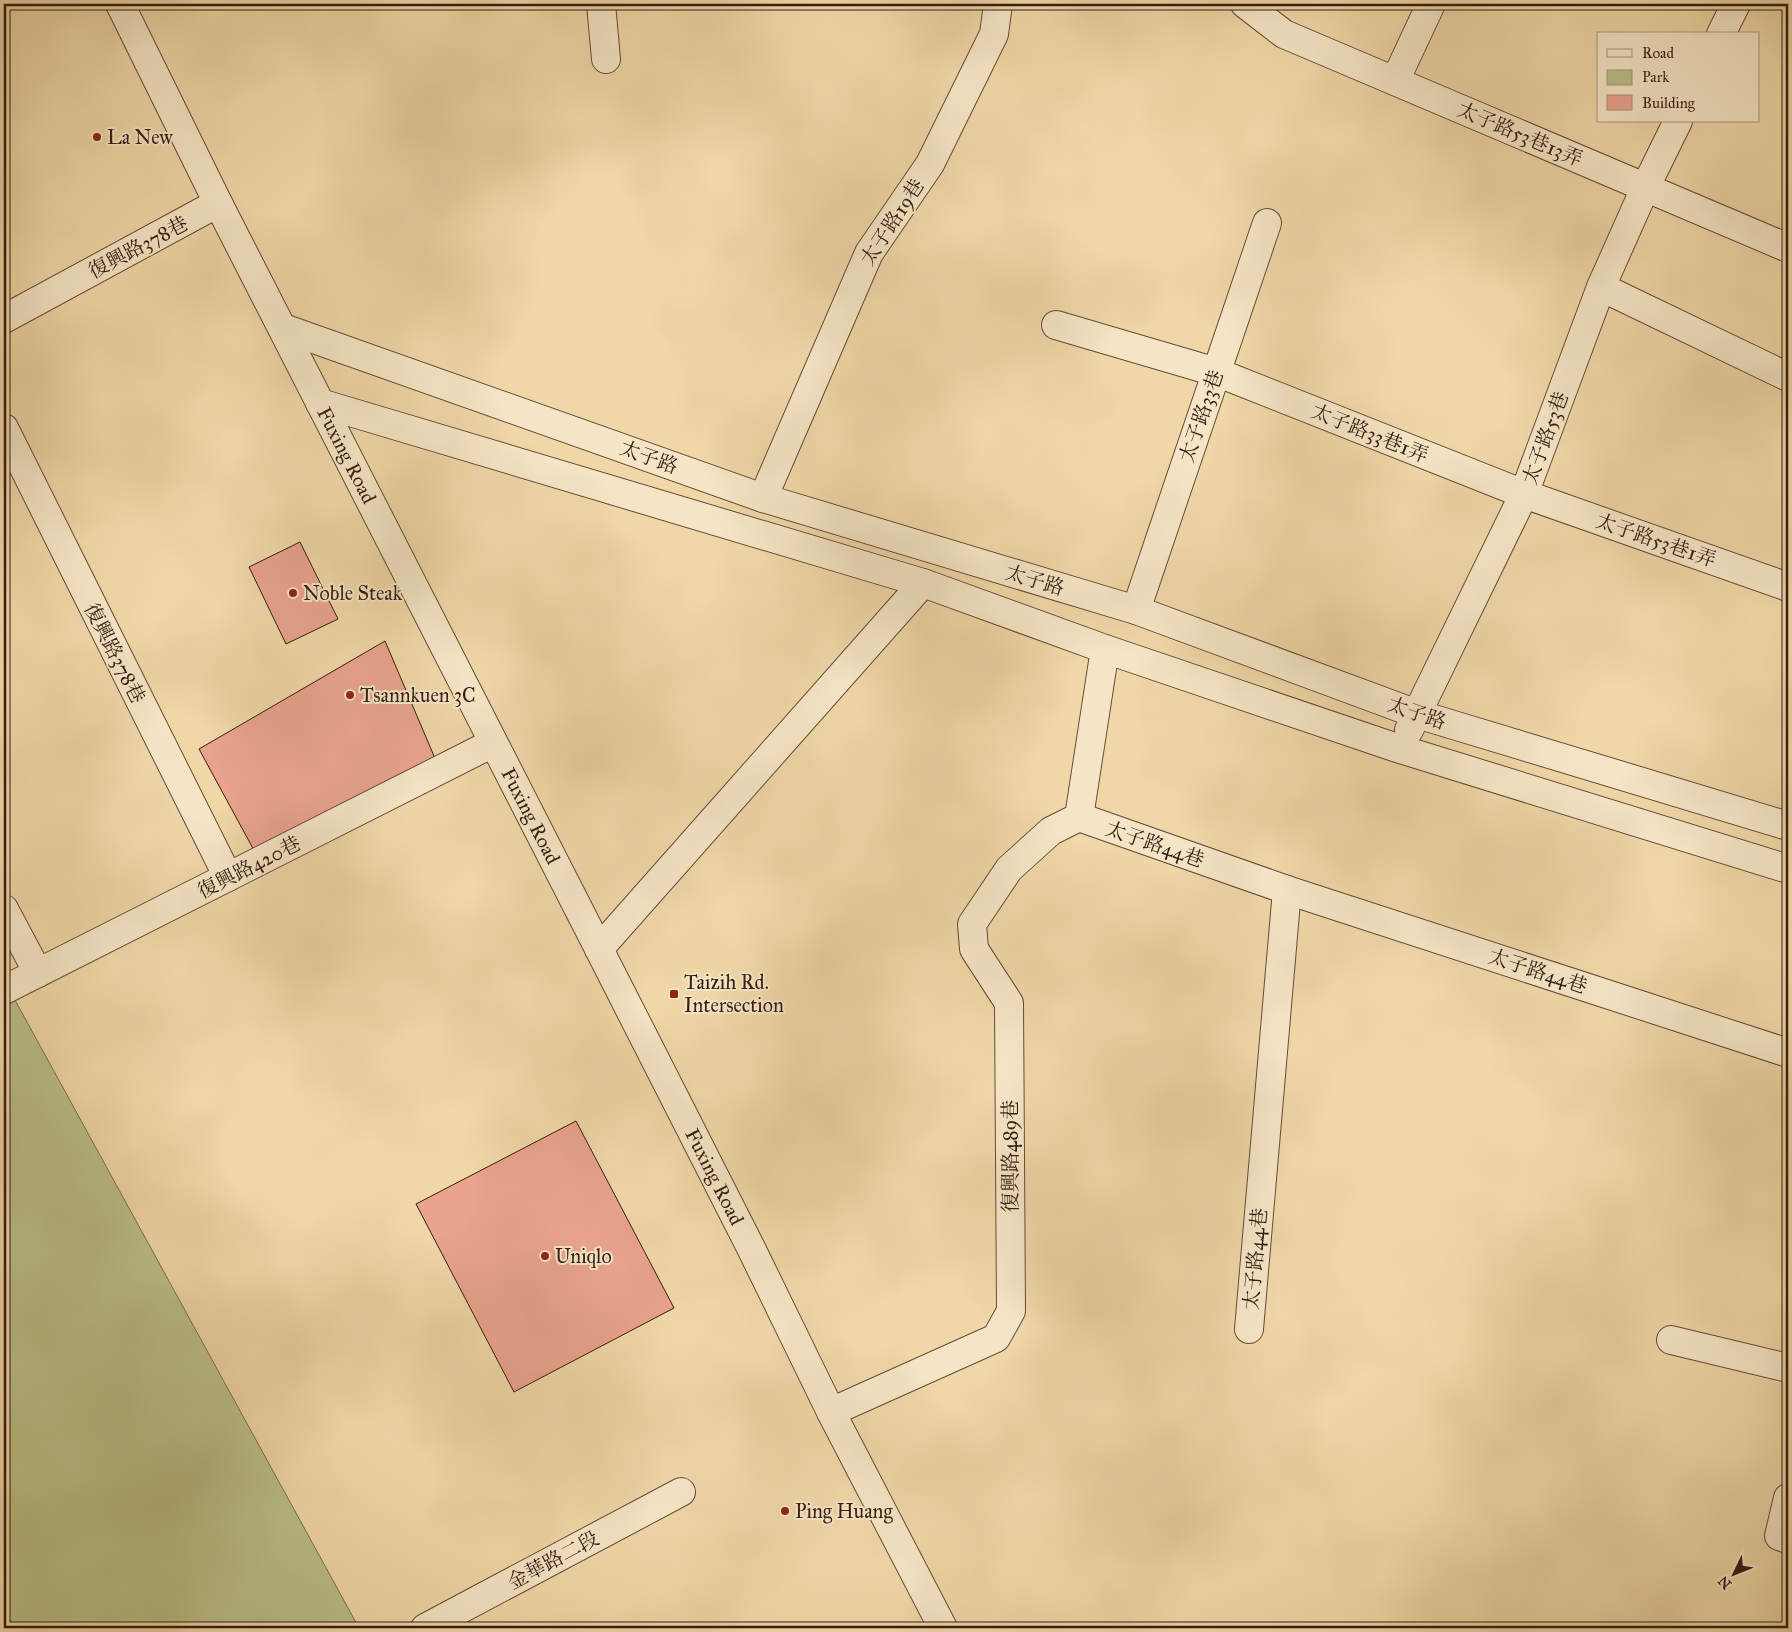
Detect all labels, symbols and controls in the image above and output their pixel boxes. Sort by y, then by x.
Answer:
legend [1597,32,1760,122]
text: Road [1642,44,1674,62]
text: Park [1642,68,1669,86]
text: Building [1642,94,1696,112]
street label: 太子路53巷13弄 [1454,97,1586,171]
place label: La New [107,125,174,149]
marker: La New [91,131,103,143]
street label: 太子路19巷 [855,174,929,270]
street label: 復興路378巷 [84,211,192,283]
street label: 太子路33巷 [1174,367,1228,465]
street label: 太子路53巷 [1517,388,1573,488]
street label: 太子路33巷1弄 [1308,399,1432,467]
street label: Fuxing Road [312,403,381,507]
street label: 太子路 [617,435,681,479]
street label: 太子路53巷1弄 [1593,508,1719,572]
street label: 太子路 [1003,560,1067,600]
place label: Noble Steak [303,581,403,605]
marker: Noble Steak [287,587,299,599]
street label: 復興路378巷 [79,599,151,707]
place label: Tsannkuen 3C [360,683,476,707]
marker: Tsannkuen 3C [344,689,356,701]
street label: 太子路 [1385,692,1449,734]
street label: Fuxing Road [496,764,566,868]
street label: 太子路44巷 [1103,816,1207,872]
street label: 復興路420巷 [193,831,305,903]
street label: 太子路44巷 [1486,944,1590,998]
place label: Taizih Rd. Intersection [684,970,784,1017]
marker: Taizih Rd. Intersection [668,988,680,1000]
street label: 復興路489巷 [998,1100,1022,1212]
street label: Fuxing Road [680,1125,749,1229]
street label: 太子路44巷 [1239,1207,1271,1311]
place label: Uniqlo [555,1244,612,1269]
marker: Uniqlo [539,1250,551,1262]
place label: Ping Huang [795,1499,893,1524]
marker: Ping Huang [779,1505,791,1517]
street label: 金華路二段 [503,1526,603,1594]
north arrow [1710,1550,1760,1600]
text: N [1715,1572,1735,1593]

